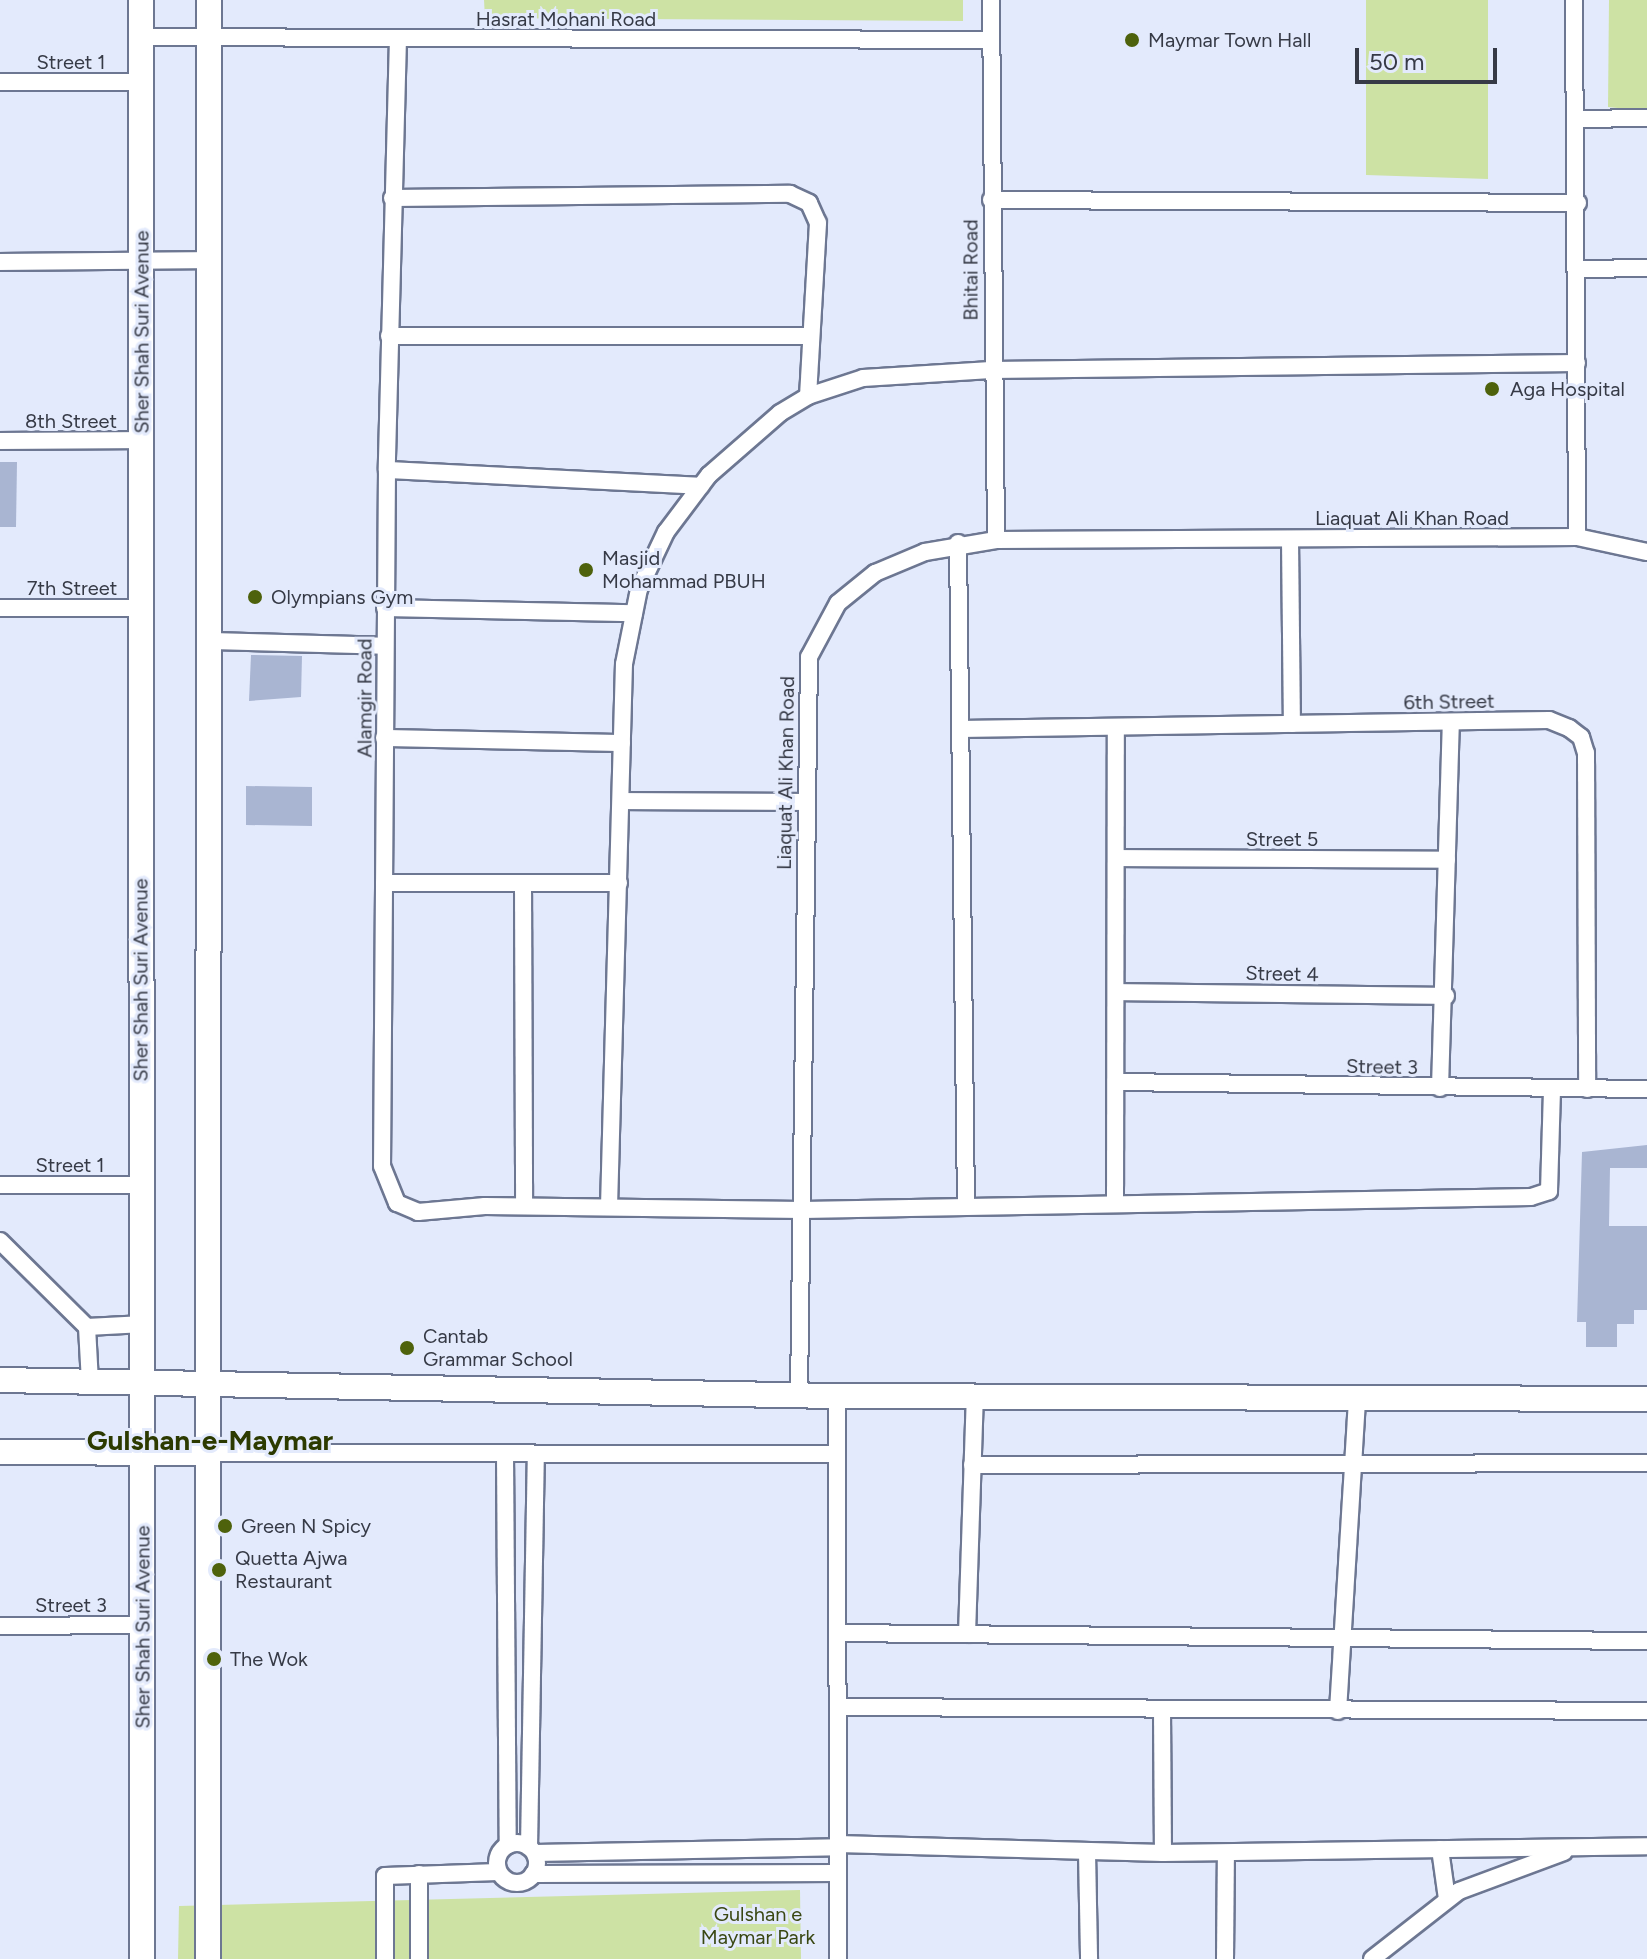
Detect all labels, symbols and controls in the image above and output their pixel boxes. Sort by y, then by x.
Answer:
street label: Hasrat Mohani Road [476,7,656,31]
place label: Maymar Town Hall [1148,28,1311,52]
marker: Maymar Town Hall [1123,31,1141,49]
scale bar [1359,32,1501,82]
text: 50 m [1369,47,1425,76]
street label: Street 1 [36,50,106,74]
street label: Bhitai Road [959,219,983,321]
street label: Sher Shah Suri Avenue [130,230,154,434]
place label: Aga Hospital [1510,377,1625,401]
marker: Aga Hospital [1481,378,1503,400]
street label: 8th Street [25,409,117,433]
street label: Liaquat Ali Khan Road [1315,506,1509,530]
place label: Masjid Mohammad PBUH [602,546,766,593]
marker: Masjid Mohammad PBUH [577,561,595,579]
street label: 7th Street [27,576,117,600]
place label: Olympians Gym [271,585,413,609]
marker: Olympians Gym [246,588,264,606]
street label: Alamgir Road [353,638,377,758]
street label: Liaquat Ali Khan Road [772,676,800,870]
street label: 6th Street [1403,689,1495,715]
street label: Street 5 [1246,827,1318,851]
street label: Sher Shah Suri Avenue [129,878,153,1082]
street label: Street 4 [1245,961,1319,987]
street label: Street 3 [1346,1054,1418,1080]
street label: Street 1 [35,1153,105,1177]
place label: Cantab Grammar School [423,1324,573,1371]
marker: Cantab Grammar School [398,1339,416,1357]
district label: Gulshan-e-Maymar [87,1423,333,1457]
place label: Green N Spicy [241,1514,371,1538]
marker: Green N Spicy [216,1517,234,1535]
street label: Sher Shah Suri Avenue [131,1525,155,1729]
place label: Quetta Ajwa Restaurant [235,1546,347,1593]
marker: Quetta Ajwa Restaurant [210,1561,228,1579]
street label: Street 3 [35,1593,107,1617]
place label: The Wok [230,1647,308,1671]
marker: The Wok [205,1650,223,1668]
park label: Gulshan e Maymar Park [701,1902,815,1949]

